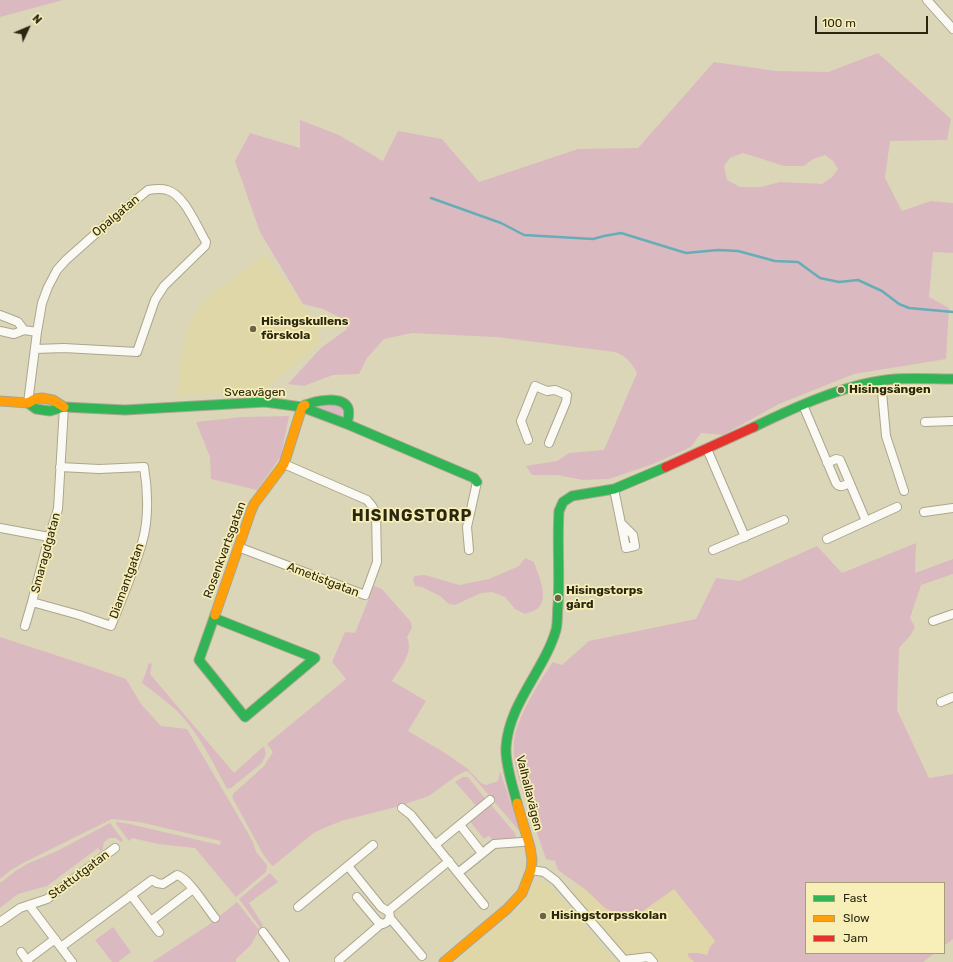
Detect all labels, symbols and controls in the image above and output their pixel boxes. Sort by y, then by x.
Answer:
north arrow [8,8,48,48]
scale bar [817,8,930,34]
text: N [30,12,44,27]
text: 100 m [822,16,856,30]
street label: Opalgatan [89,192,143,240]
place label: Hisingskullens förskola [261,315,348,343]
marker: Hisingskullens förskola [248,324,258,334]
place label: Hisingsängen [849,383,931,397]
marker: Hisingsängen [836,385,846,395]
street label: Sveavägen [224,386,286,400]
street label: Rosenkvartsgatan [201,500,249,600]
district label: HISINGSTORP [352,506,472,526]
street label: Smaragdgatan [28,511,64,595]
street label: Diamantgatan [107,541,147,621]
street label: Ametistgatan [285,560,361,600]
place label: Hisingstorps gård [566,584,643,612]
marker: Hisingstorps gård [553,593,563,603]
street label: Valhallavägen [513,754,545,832]
street label: Stattutgatan [46,847,112,903]
legend [805,882,945,954]
text: Fast [843,891,867,905]
place label: Hisingstorpsskolan [551,909,667,923]
marker: Hisingstorpsskolan [538,911,548,921]
text: Slow [843,911,870,925]
text: Jam [843,931,868,945]

